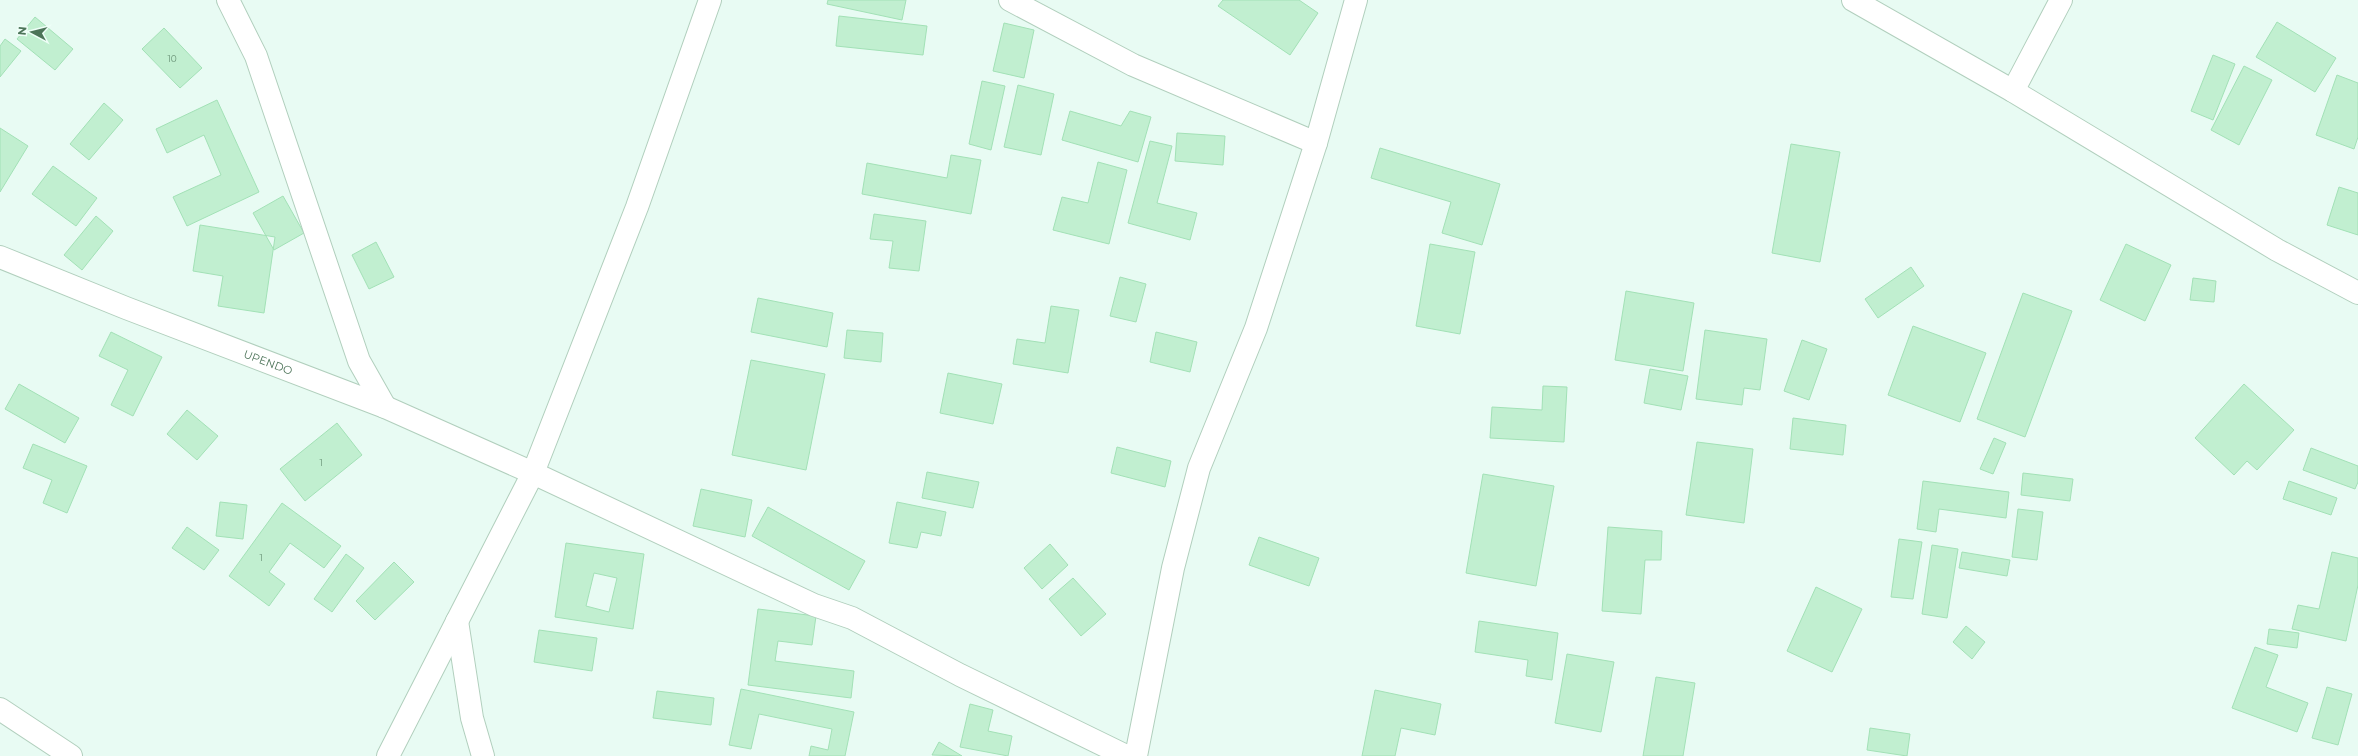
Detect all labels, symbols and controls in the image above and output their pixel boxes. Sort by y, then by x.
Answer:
north arrow [12,12,52,52]
text: N [15,26,30,36]
house number: 10 [167,53,177,64]
street label: UPENDO [242,347,294,378]
house number: 1 [319,457,323,468]
house number: 1 [259,552,263,563]

